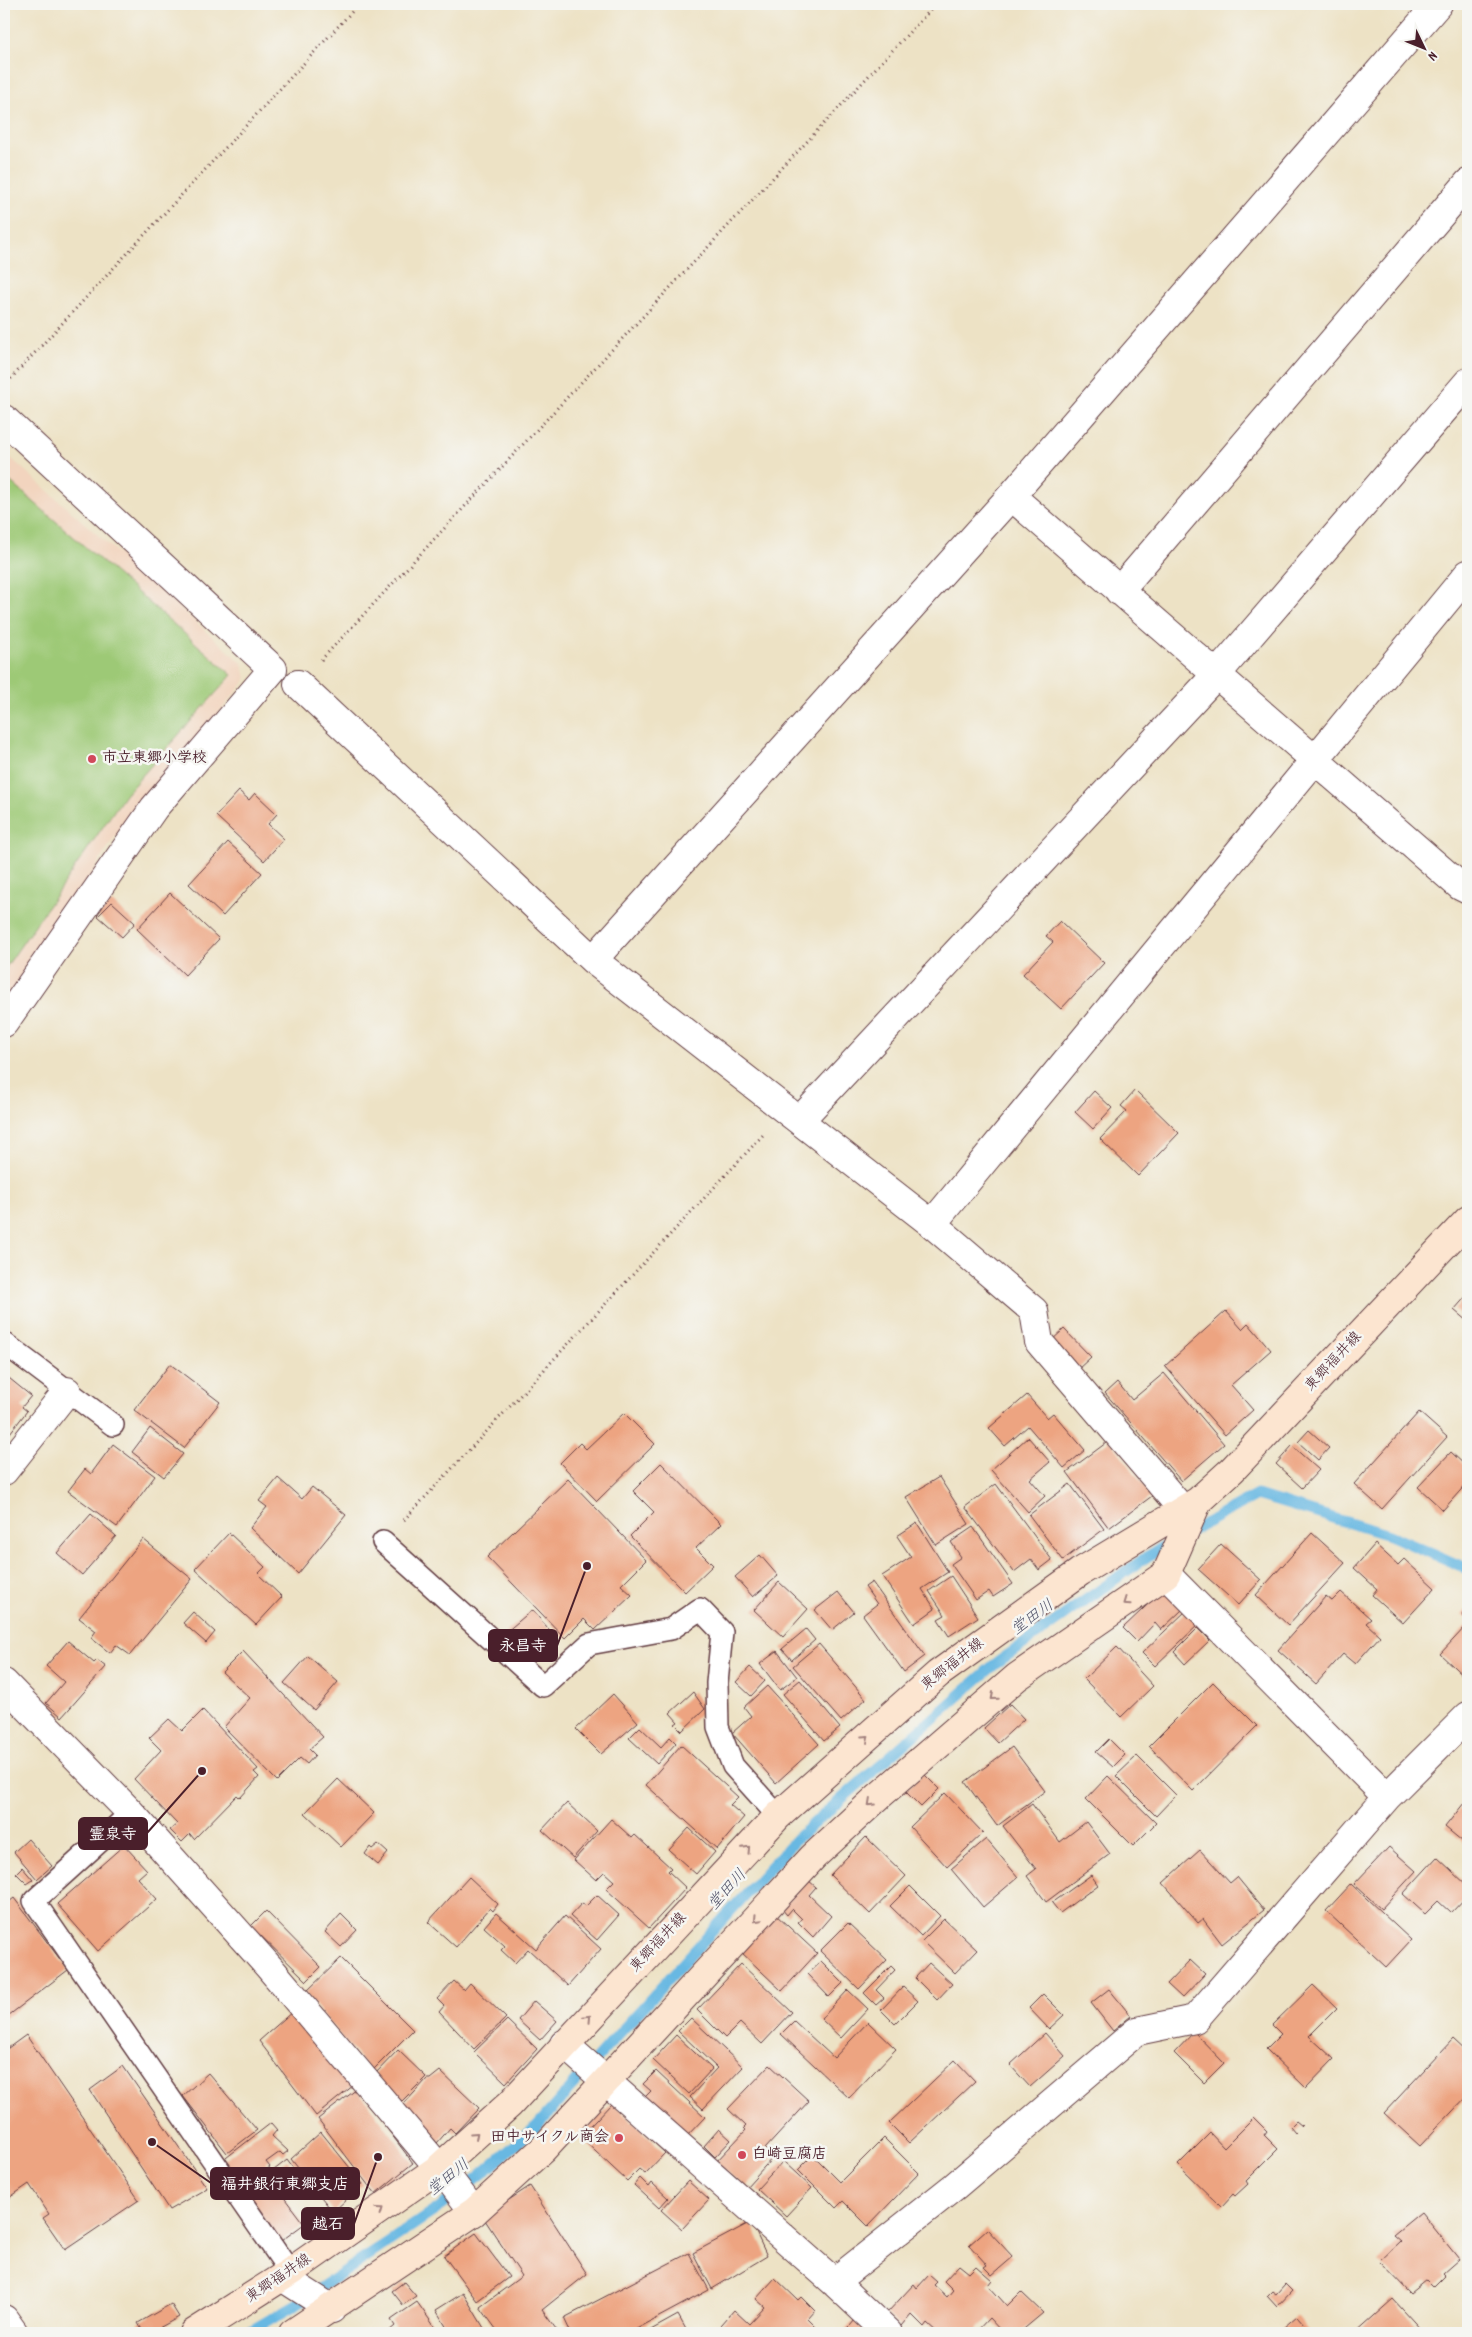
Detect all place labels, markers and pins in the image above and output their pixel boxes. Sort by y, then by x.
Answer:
place label: 市立東郷小学校 [102,748,207,770]
marker: 市立東郷小学校 [86,753,98,765]
callout: 永昌寺 [489,1630,557,1661]
callout: 霊泉寺 [79,1818,147,1849]
place label: 田中サイクル商会 [491,2127,609,2149]
marker: 田中サイクル商会 [613,2132,625,2144]
place label: 白崎豆腐店 [752,2144,827,2166]
marker: 白崎豆腐店 [736,2149,748,2161]
callout: 福井銀行東郷支店 [211,2168,359,2199]
callout: 越石 [302,2208,354,2239]

